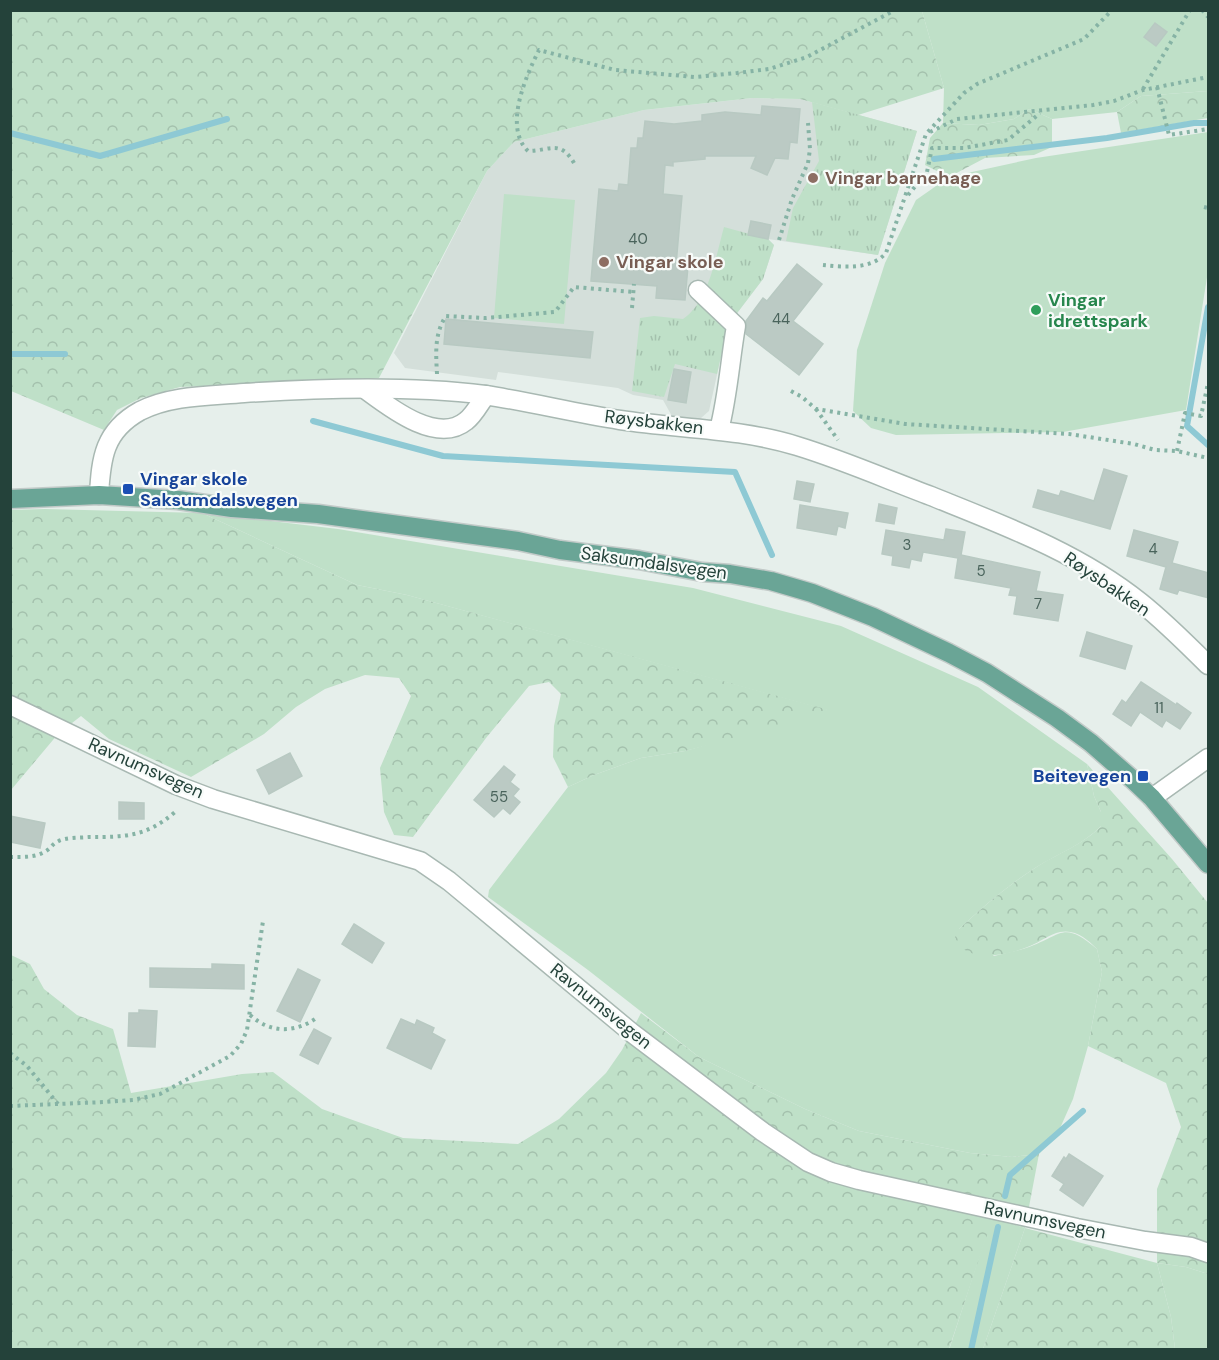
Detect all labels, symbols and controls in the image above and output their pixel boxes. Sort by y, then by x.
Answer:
place label: Vingar barnehage [825,166,981,190]
marker: Vingar barnehage [806,171,820,185]
house number: 40 [628,229,648,249]
place label: Vingar skole [616,250,724,274]
marker: Vingar skole [597,255,611,269]
place label: Vingar idrettspark [1048,288,1149,333]
marker: Vingar idrettspark [1029,303,1043,317]
house number: 44 [772,309,790,329]
street label: Røysbakken [603,404,705,440]
place label: Vingar skole Saksumdalsvegen [140,467,298,512]
marker: Vingar skole Saksumdalsvegen [121,482,135,496]
house number: 3 [903,535,911,555]
house number: 4 [1148,539,1158,559]
street label: Saksumdalsvegen [579,541,729,585]
street label: Røysbakken [1059,546,1155,622]
house number: 5 [976,561,986,581]
house number: 7 [1034,594,1042,614]
house number: 11 [1154,698,1164,718]
street label: Ravnumsvegen [84,732,208,804]
place label: Beitevegen [1033,764,1131,788]
marker: Beitevegen [1136,769,1150,783]
house number: 55 [490,787,508,807]
street label: Ravnumsvegen [545,958,657,1054]
street label: Ravnumsvegen [982,1195,1108,1245]

